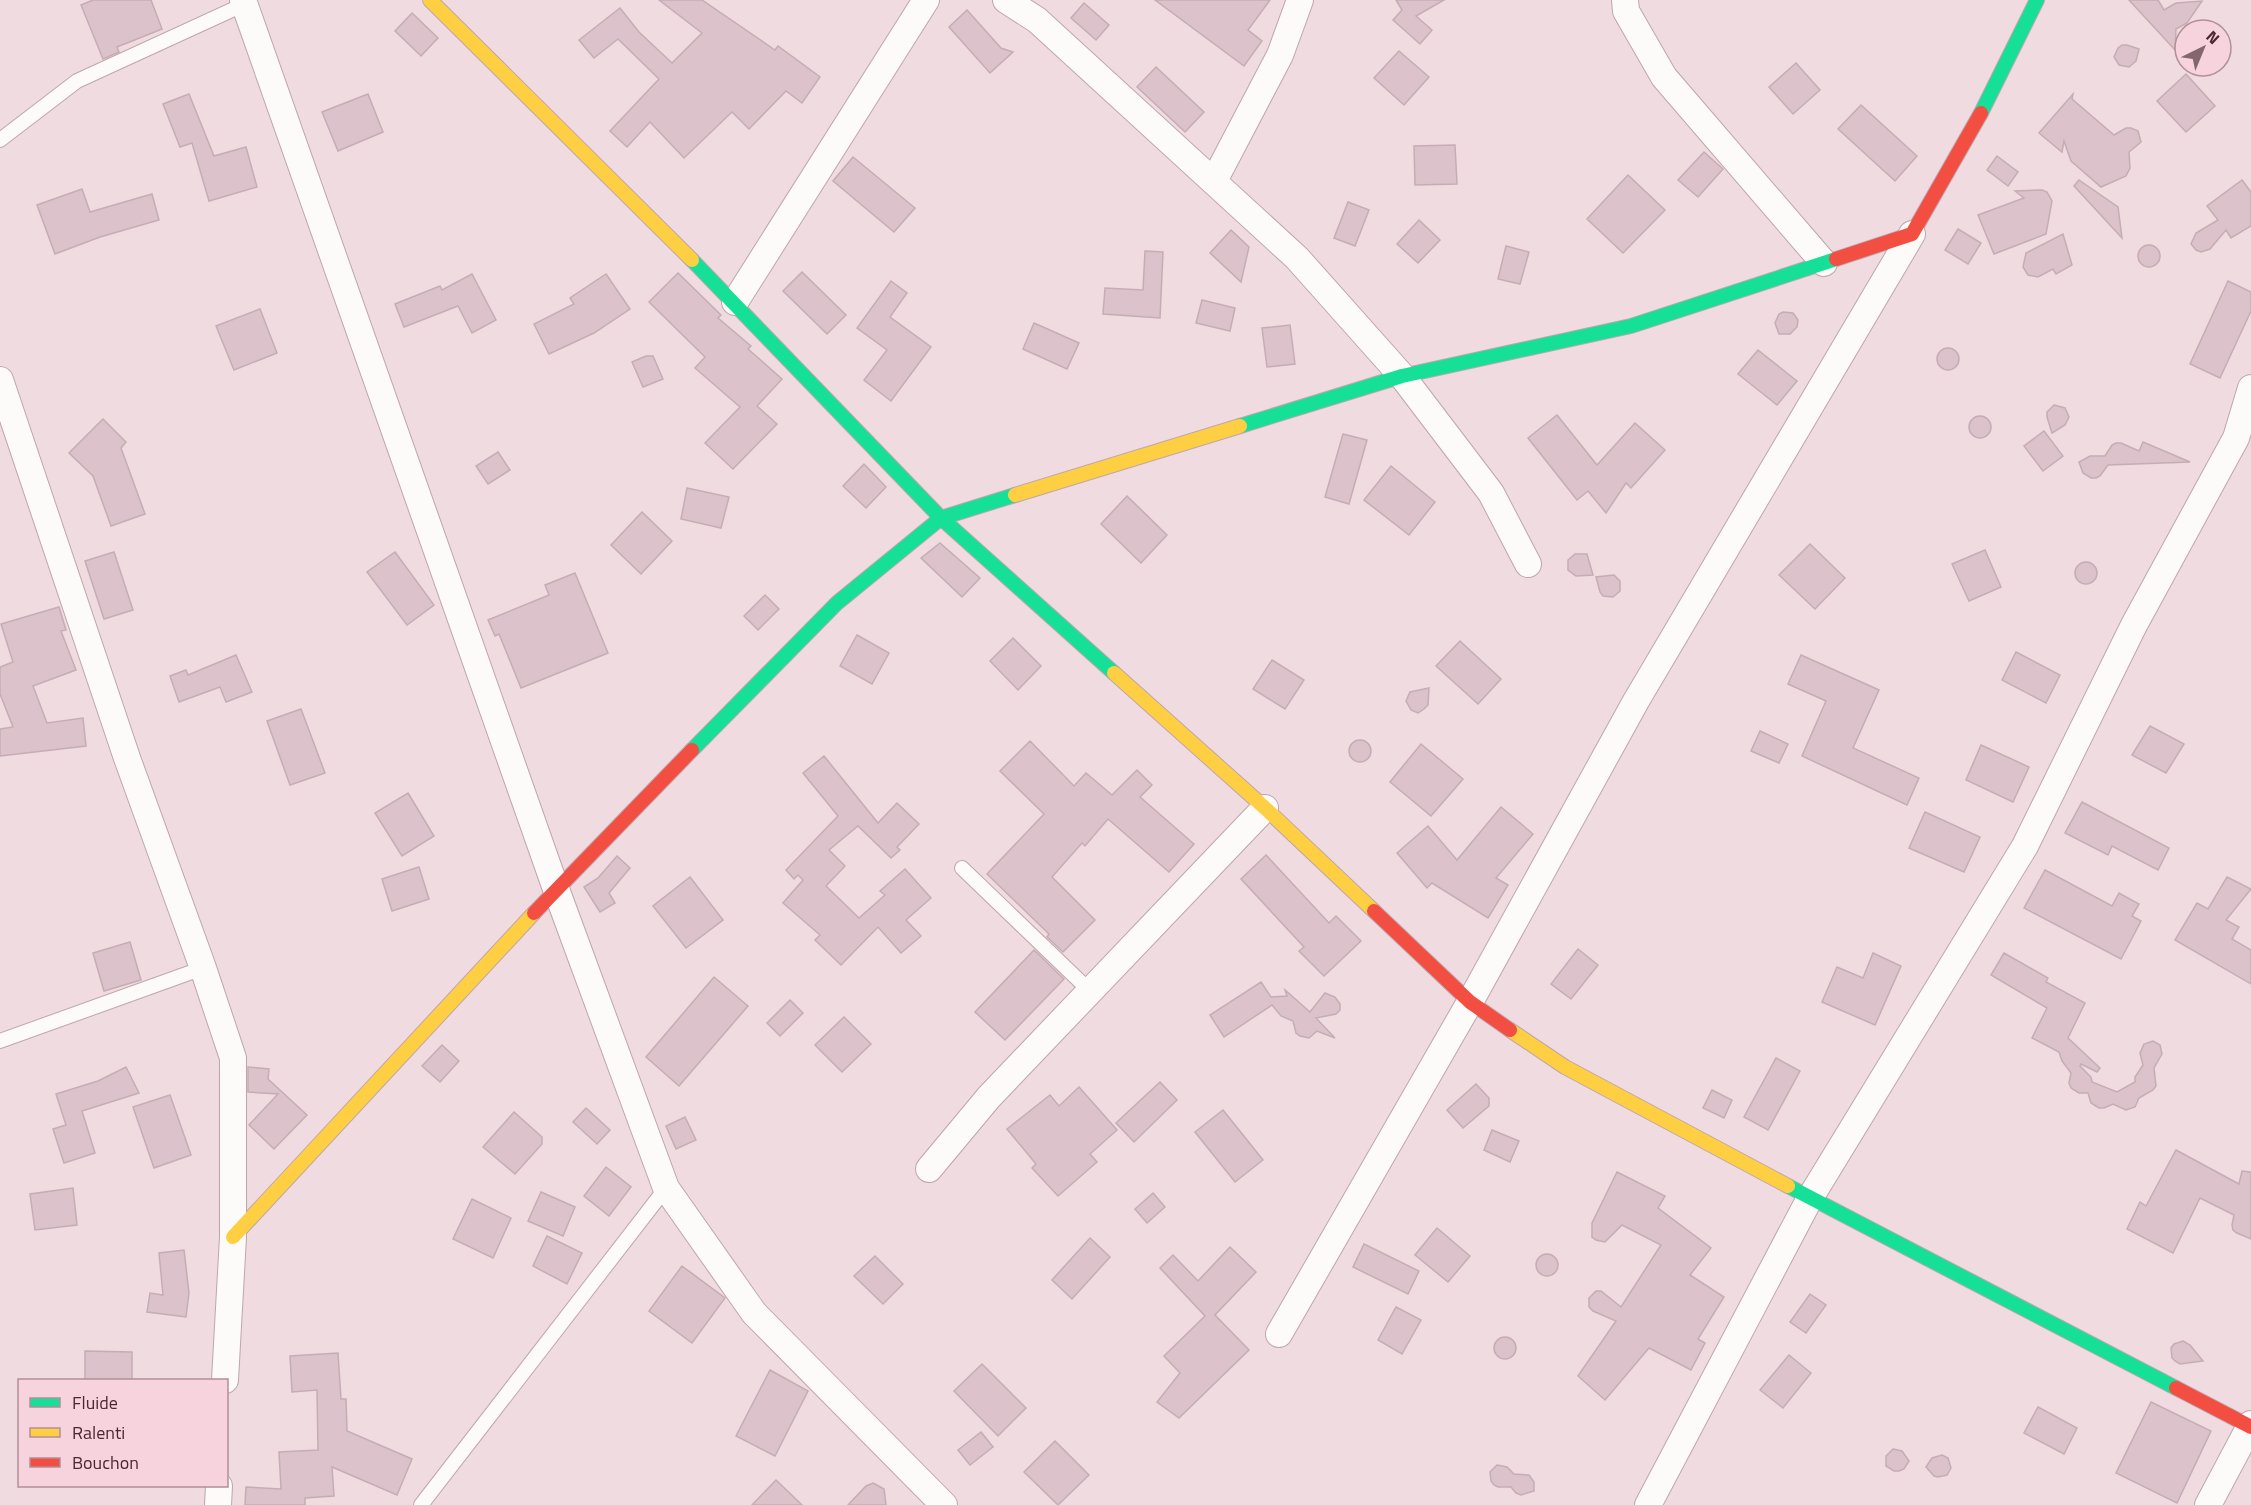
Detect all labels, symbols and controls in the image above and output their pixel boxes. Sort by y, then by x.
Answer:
north arrow [2173,18,2233,78]
text: N [2201,24,2225,50]
legend [18,1379,228,1487]
text: Fluide [72,1389,118,1416]
text: Ralenti [72,1419,125,1446]
text: Bouchon [72,1449,139,1476]

